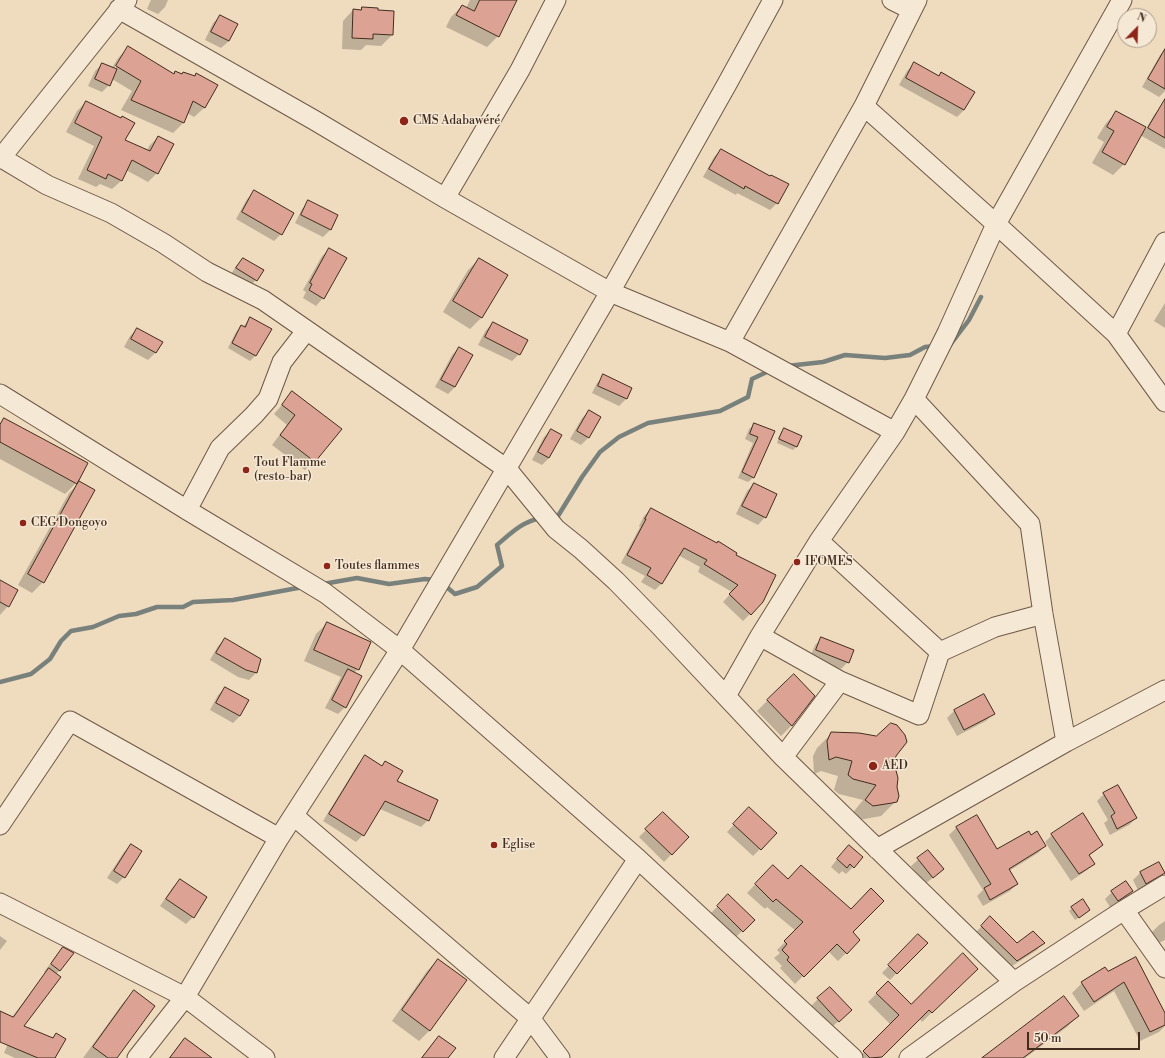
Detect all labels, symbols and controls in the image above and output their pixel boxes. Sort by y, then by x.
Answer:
north arrow [1117,8,1157,48]
text: N [1135,10,1148,26]
place label: CMS Adabawéré [413,114,500,128]
marker: CMS Adabawéré [398,115,410,127]
place label: Tout Flamme (resto-bar) [254,456,326,484]
marker: Tout Flamme (resto-bar) [241,465,251,475]
place label: CEG Dongoyo [31,516,107,530]
marker: CEG Dongoyo [18,518,28,528]
place label: IFOMES [805,555,853,569]
marker: IFOMES [792,557,802,567]
place label: Toutes flammes [335,559,420,573]
marker: Toutes flammes [322,561,332,571]
place label: AED [882,759,908,773]
marker: AED [867,760,879,772]
place label: Eglise [502,838,535,852]
marker: Eglise [489,840,499,850]
scale bar [1029,1024,1142,1050]
text: 50 m [1034,1031,1062,1046]

